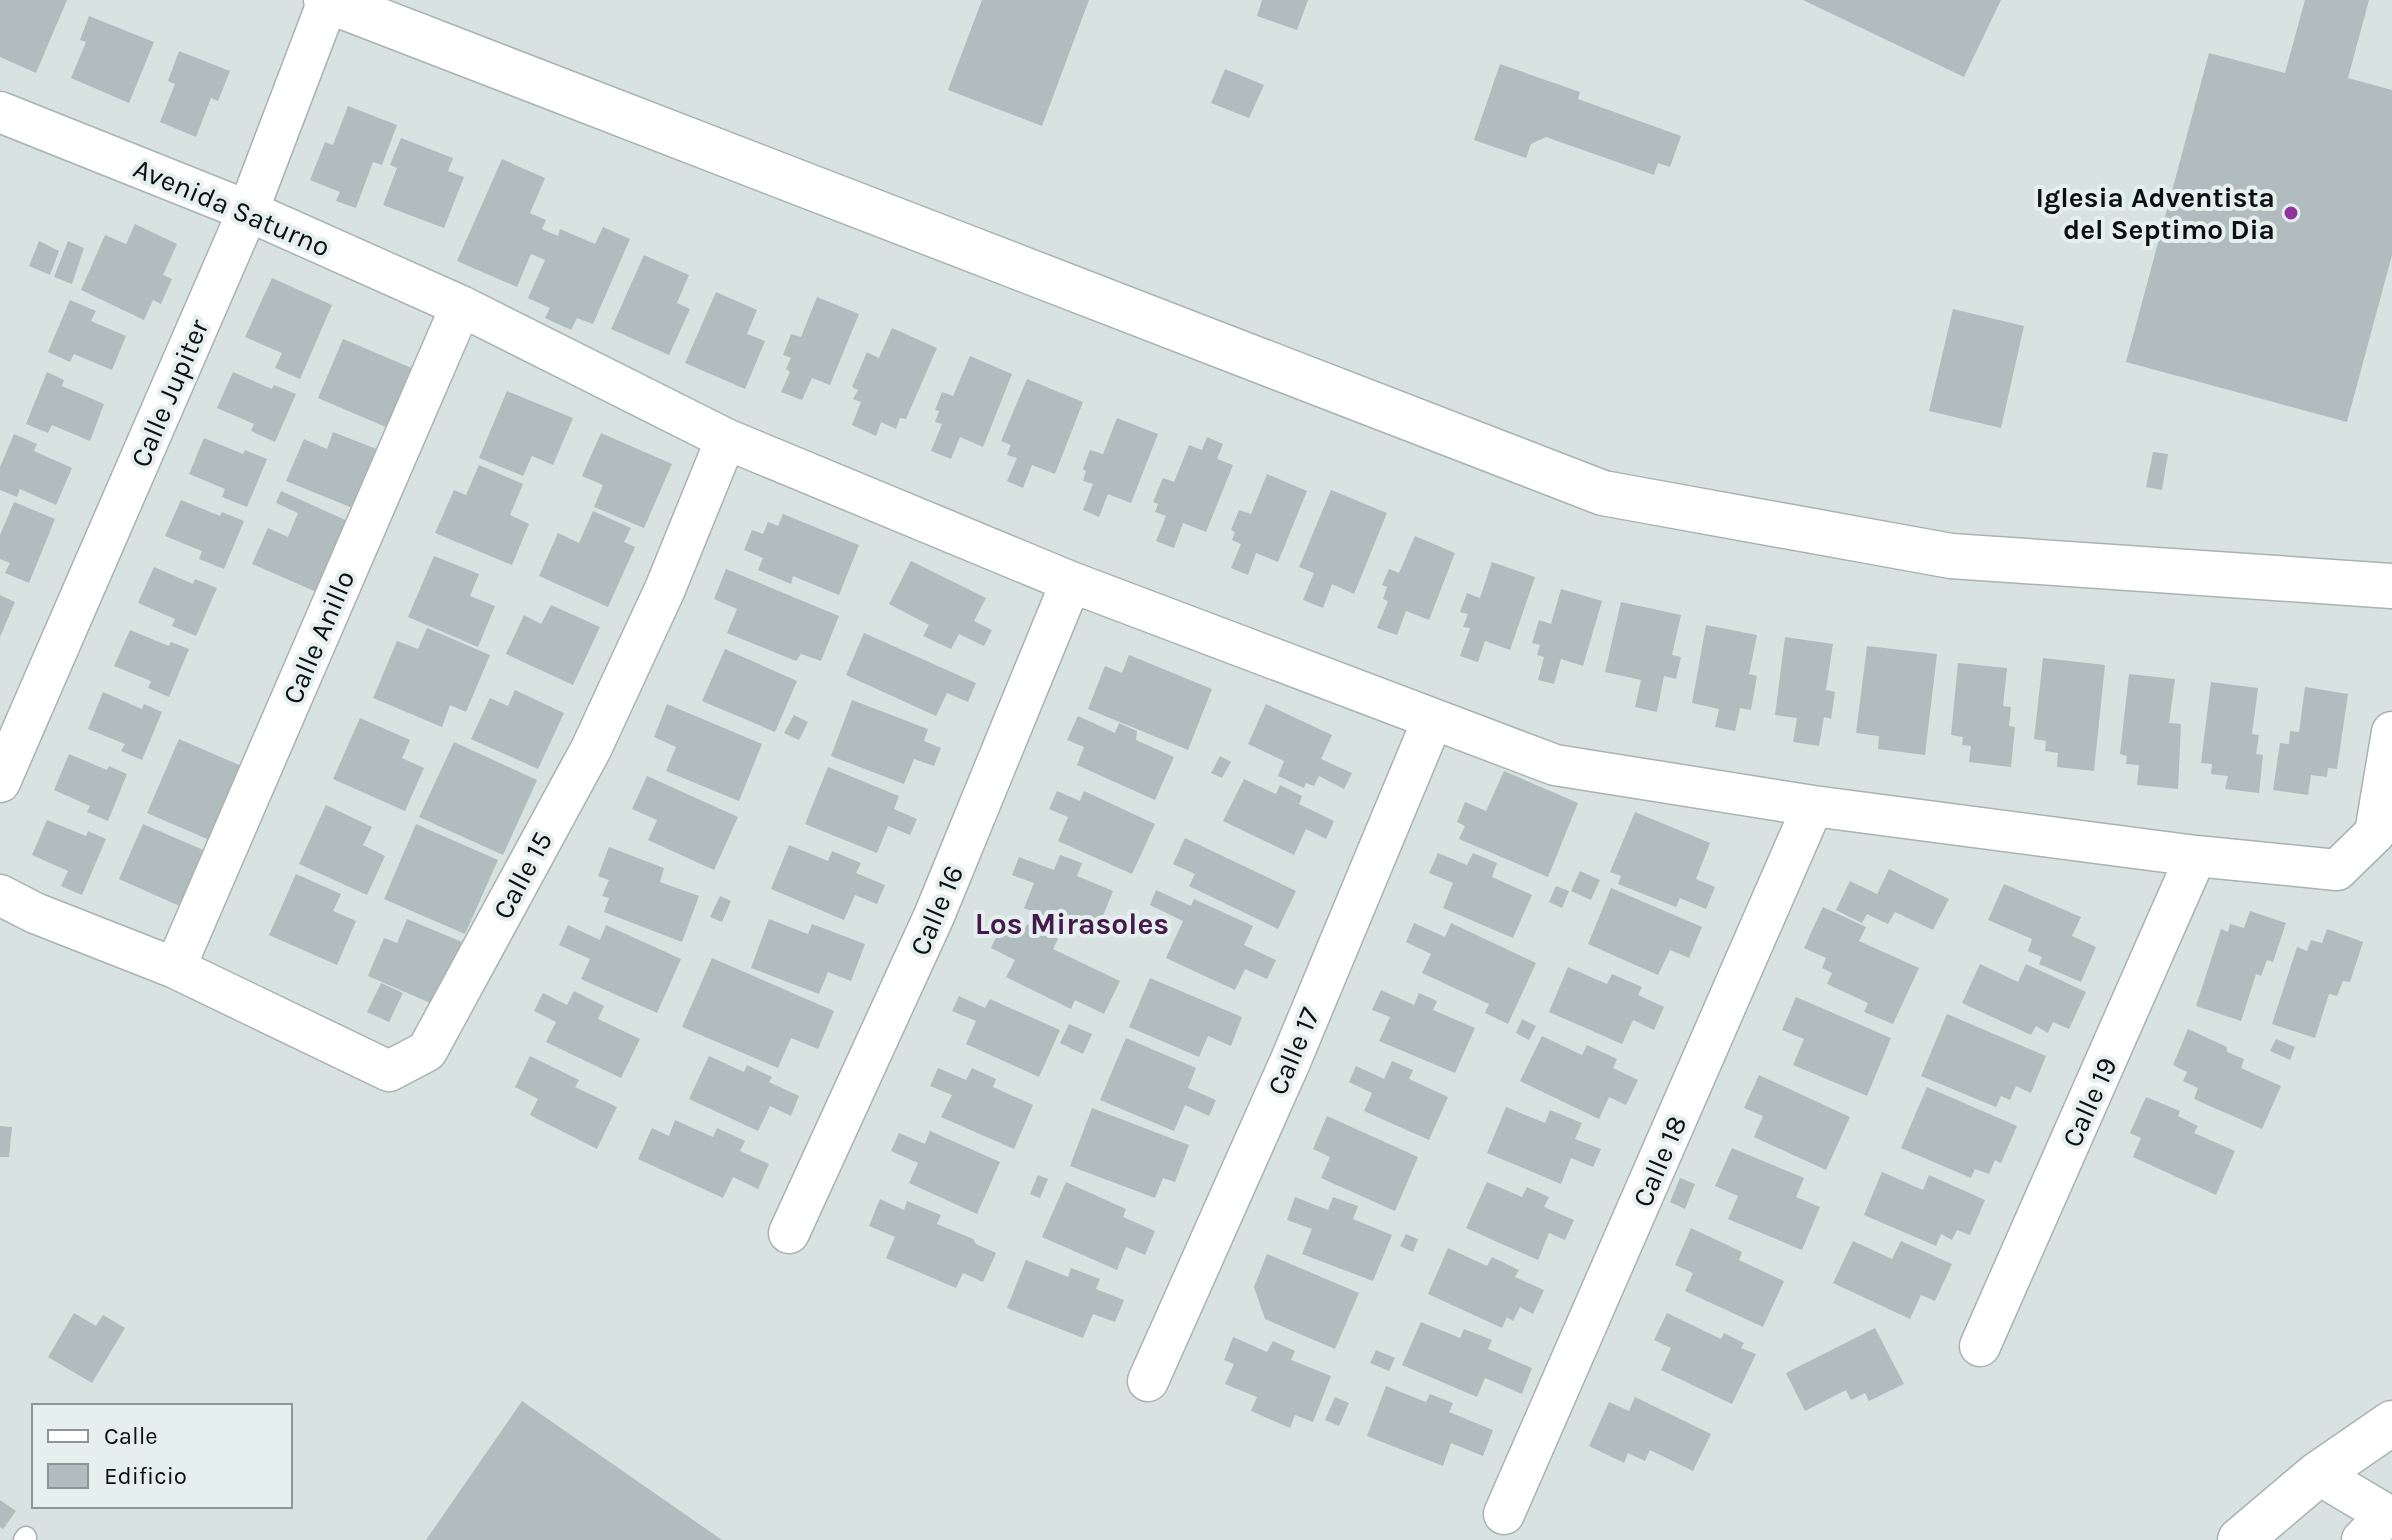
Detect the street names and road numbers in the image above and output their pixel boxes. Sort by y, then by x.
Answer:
street label: Avenida Saturno [129,151,335,264]
street label: Calle Jupiter [124,314,216,472]
street label: Calle Anillo [276,566,361,709]
street label: Calle 15 [486,826,559,925]
street label: Calle 16 [903,860,970,960]
street label: Calle 17 [1260,1003,1327,1100]
street label: Calle 19 [2055,1052,2124,1152]
street label: Calle 18 [1626,1111,1693,1212]

